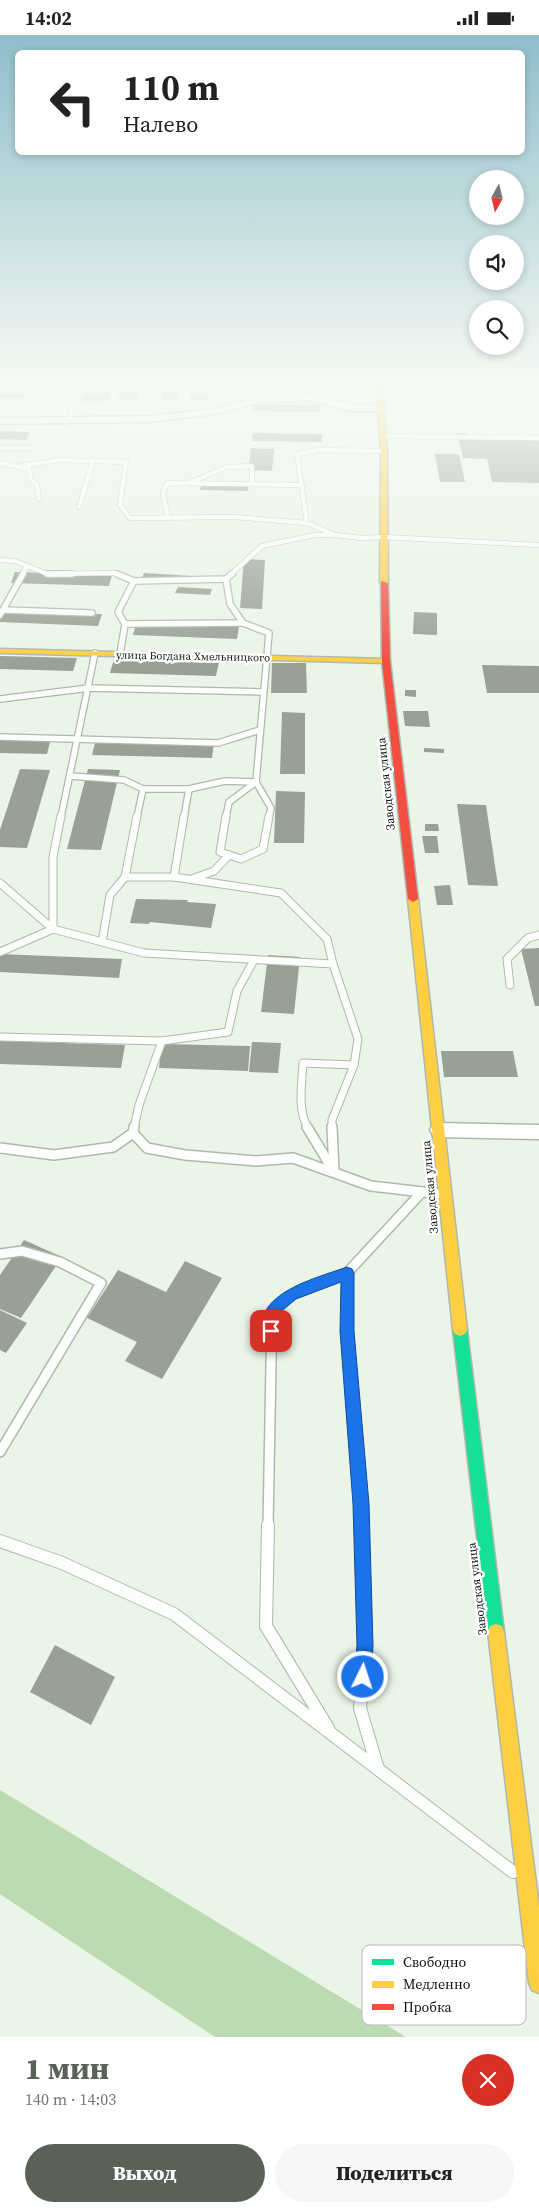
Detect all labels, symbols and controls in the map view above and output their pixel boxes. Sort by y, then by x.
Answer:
text: 14:02 [25,5,72,31]
text: 110 m [123,64,219,112]
icon: left [40,70,105,135]
text: Налево [123,109,198,139]
north arrow [469,170,524,225]
map controls [469,170,524,355]
button: sound [469,235,524,290]
button: search [469,300,524,355]
street label: улица Богдана Хмельницкого [116,648,270,665]
street label: Заводская улица [373,736,399,831]
street label: Заводская улица [418,1139,442,1234]
pin [250,1310,292,1352]
icon: arrive [257,1317,285,1345]
street label: Заводская улица [463,1541,491,1636]
position arrow [336,1650,388,1702]
legend [362,1945,526,2025]
text: Свободно [403,1952,466,1972]
text: Медленно [403,1974,471,1994]
text: Пробка [403,1997,452,2017]
text: 1 мин [25,2048,109,2089]
button: close [462,2054,514,2106]
text: 140 m · 14:03 [25,2088,116,2110]
button: Выход [25,2144,265,2202]
button: Поделиться [275,2144,514,2202]

